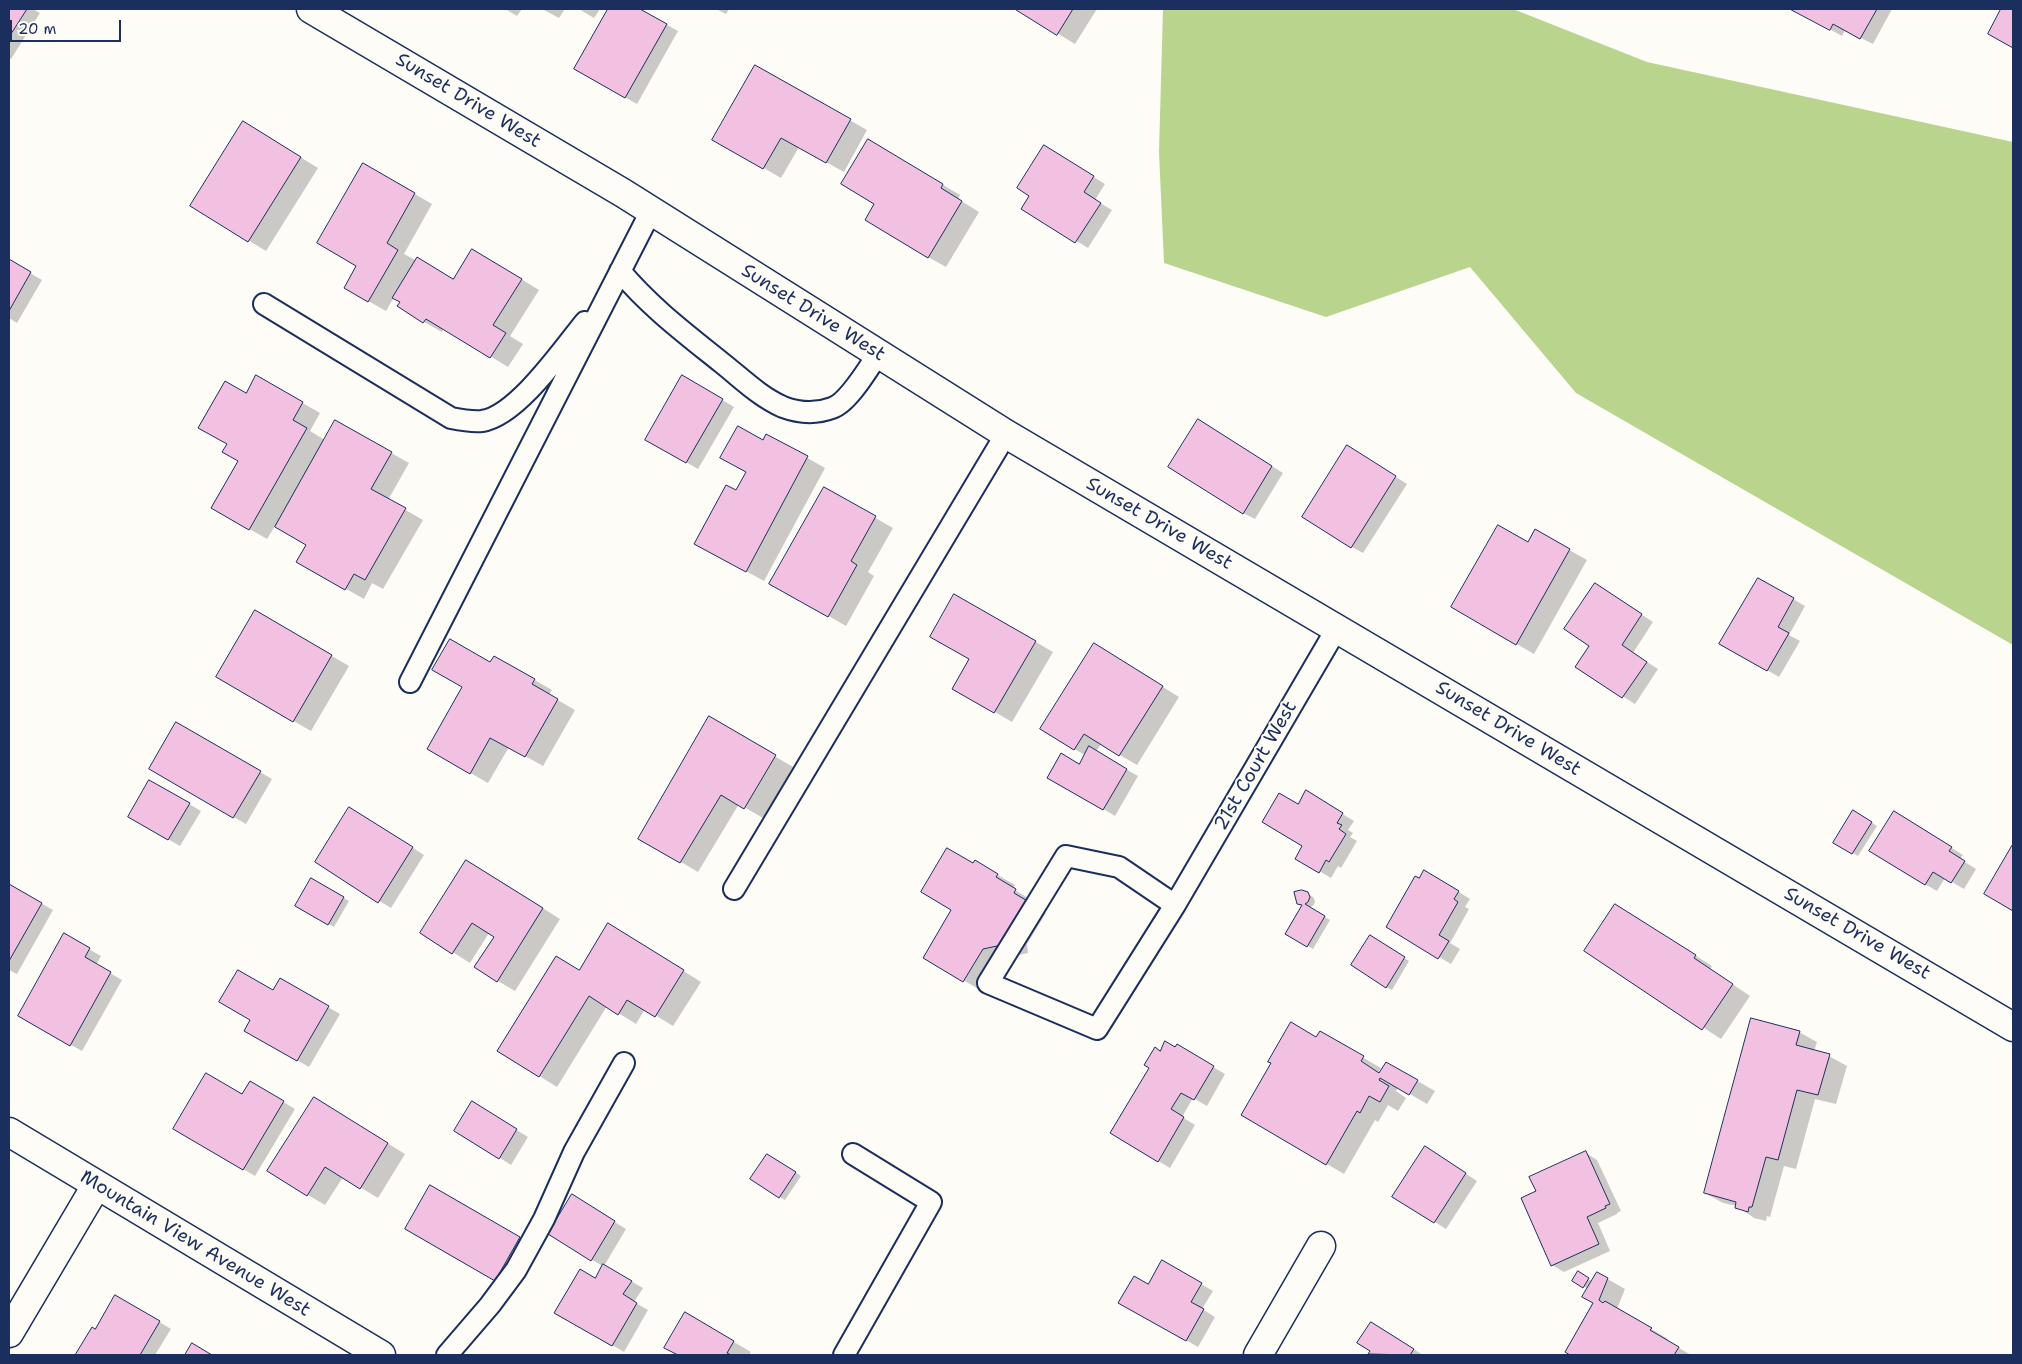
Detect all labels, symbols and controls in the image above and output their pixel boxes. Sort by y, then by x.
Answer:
scale bar [12,10,124,42]
text: 20 m [18,19,57,39]
street label: Sunset Drive West [391,49,545,153]
street label: Sunset Drive West [737,260,889,366]
street label: Sunset Drive West [1082,473,1236,575]
street label: Sunset Drive West [1431,677,1585,781]
street label: 21st Court West [1210,697,1302,835]
street label: Sunset Drive West [1780,883,1934,985]
street label: Mountain View Avenue West [76,1166,314,1322]

